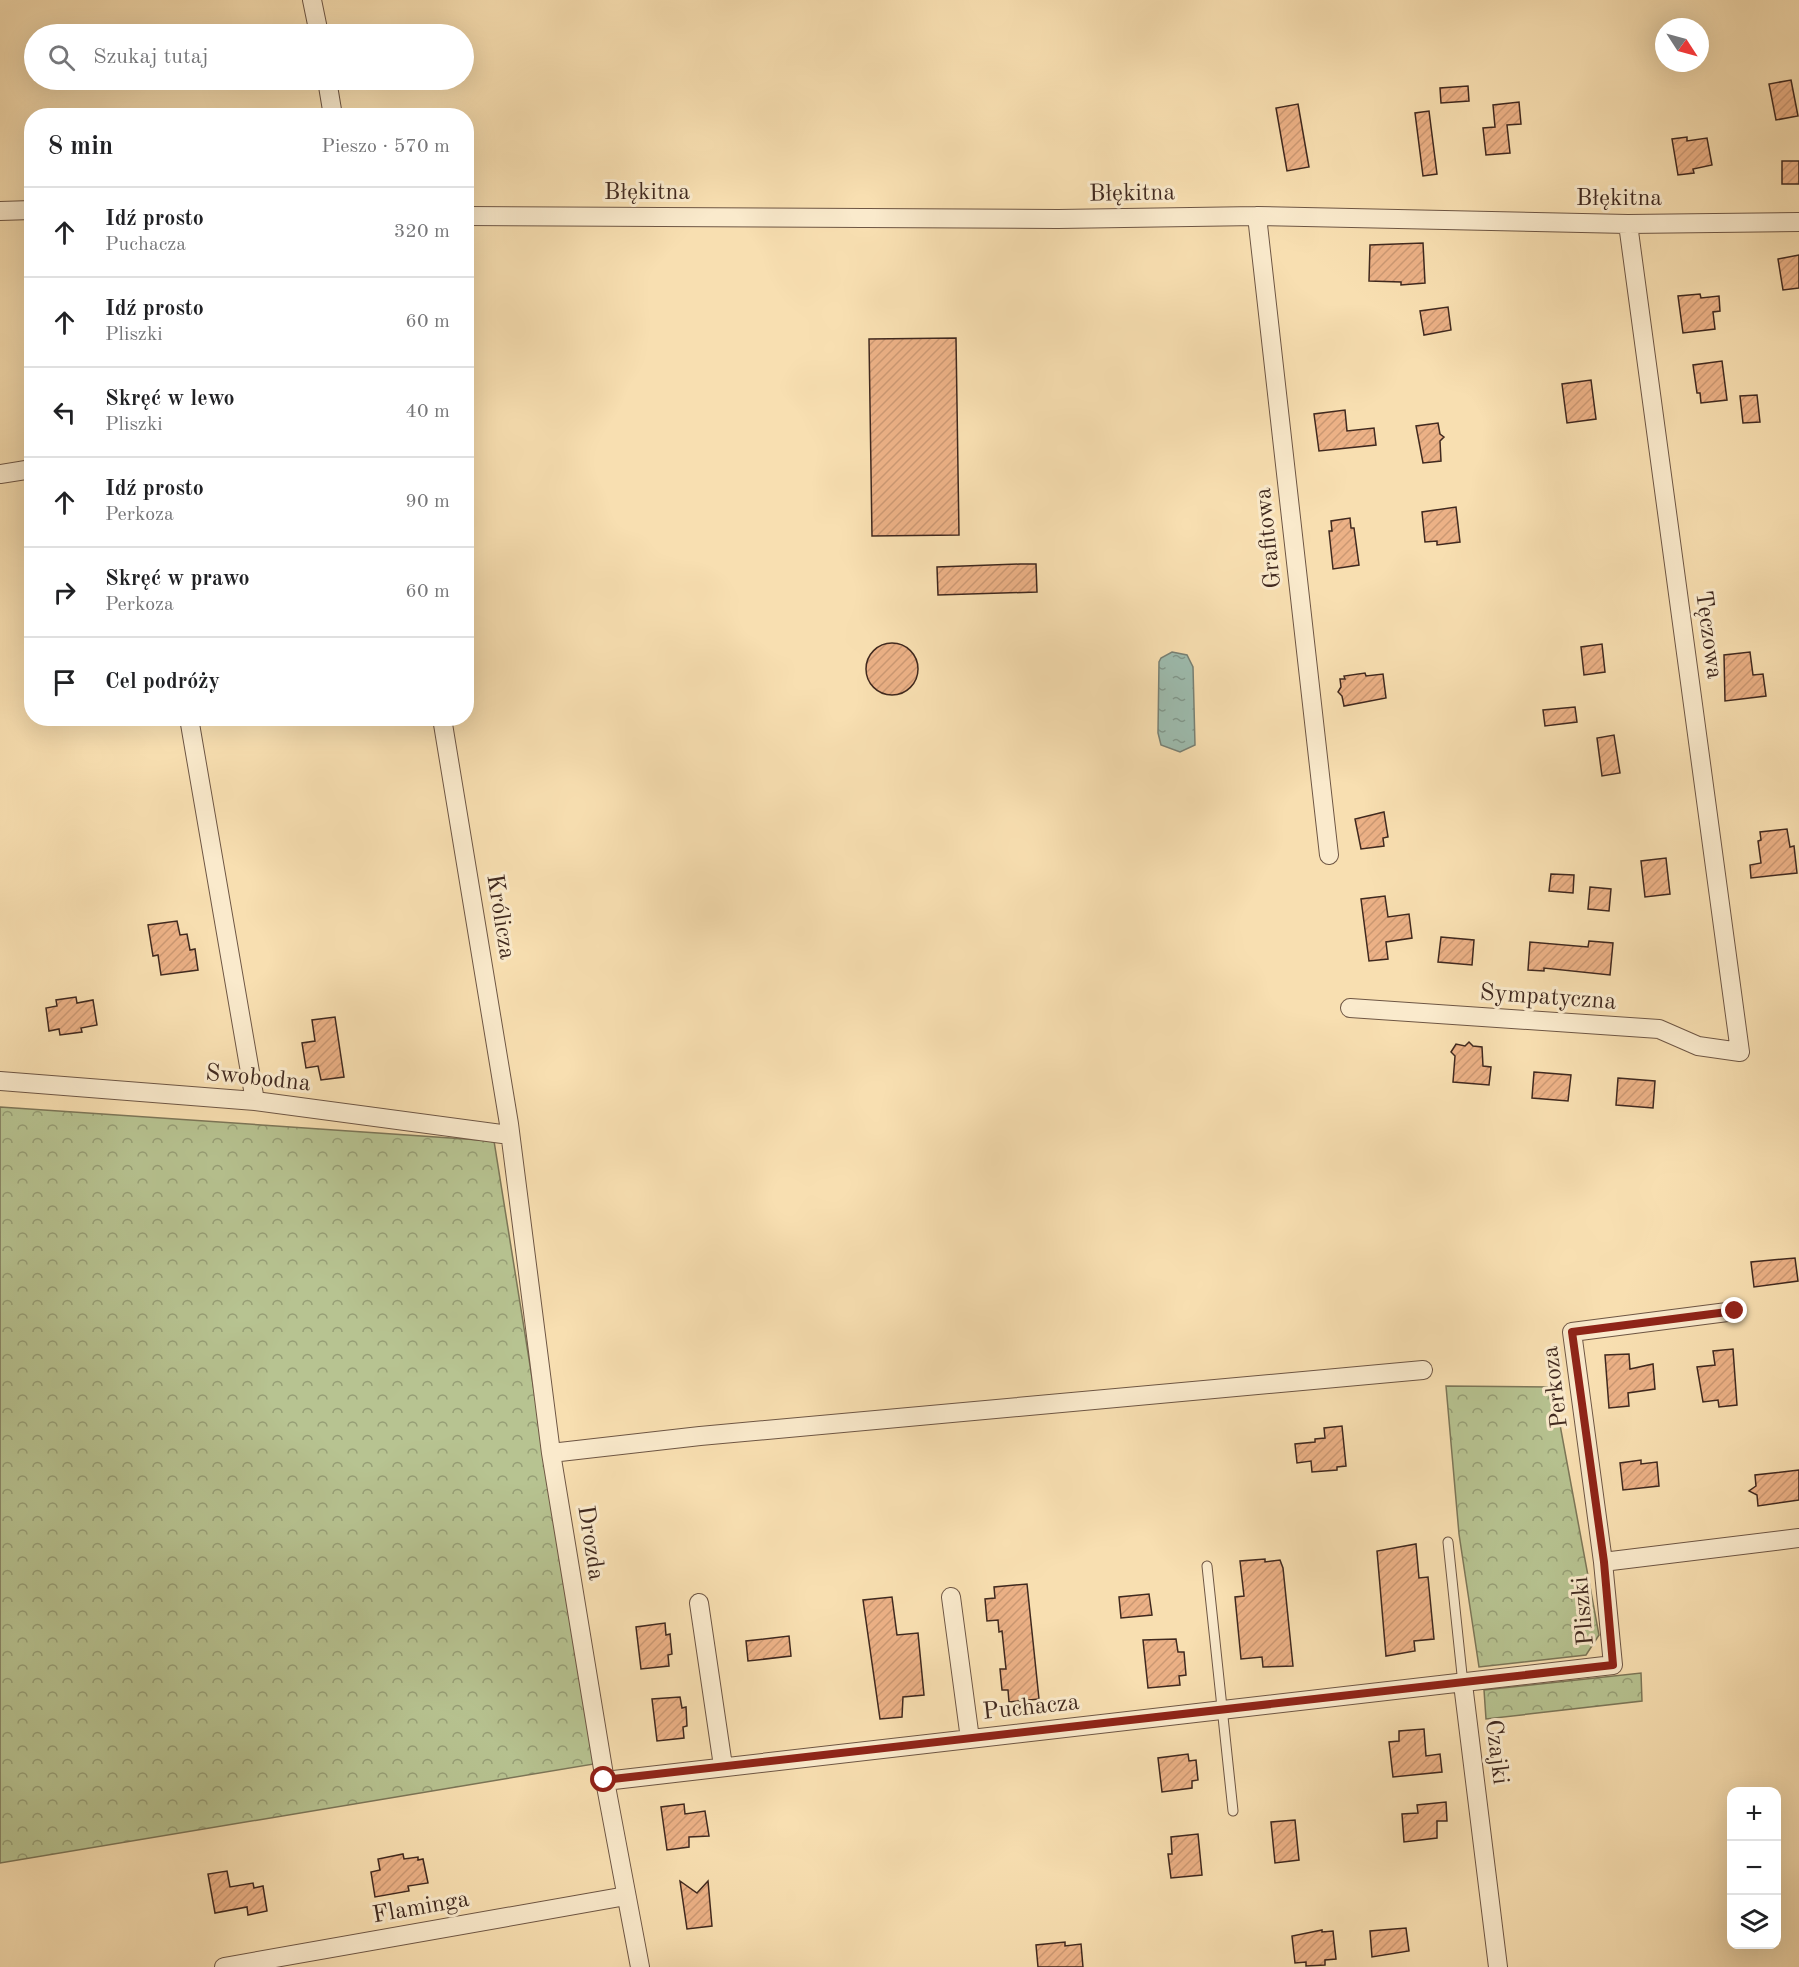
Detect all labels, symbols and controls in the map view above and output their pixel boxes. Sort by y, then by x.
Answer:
north arrow [1655,18,1709,72]
search box [24,24,474,90]
icon: search [45,41,78,74]
text: Szukaj tutaj [93,46,209,68]
text: 8 min [48,134,113,160]
text: Pieszo · 570 m [321,137,450,157]
street label: Błękitna [604,181,690,205]
street label: Błękitna [1089,181,1176,207]
street label: Błękitna [1576,187,1662,211]
text: Idź prosto [105,208,204,230]
icon: ahead [48,216,81,249]
text: 320 m [394,222,450,242]
text: Puchacza [105,235,186,255]
text: Idź prosto [105,298,204,320]
icon: ahead [48,306,81,339]
text: 60 m [405,312,450,332]
text: Pliszki [105,325,163,345]
text: Skręć w lewo [105,388,235,410]
icon: left [48,396,81,429]
text: 40 m [405,402,450,422]
text: Pliszki [105,415,163,435]
text: Idź prosto [105,478,204,500]
icon: ahead [48,486,81,519]
street label: Grafitowa [1252,486,1286,590]
text: 90 m [405,492,450,512]
text: Perkoza [105,505,174,525]
text: Skręć w prawo [105,568,250,590]
icon: right [48,576,81,609]
text: 60 m [405,582,450,602]
street label: Tęczowa [1690,589,1726,681]
text: Perkoza [105,595,174,615]
icon: arrive [48,666,81,699]
text: Cel podróży [105,671,220,693]
street label: Królicza [481,873,519,961]
street label: Sympatyczna [1479,981,1617,1015]
street label: Swobodna [204,1062,312,1096]
route end [1721,1297,1747,1323]
street label: Perkoza [1539,1344,1573,1430]
street label: Drozda [572,1504,608,1582]
street label: Pliszki [1569,1575,1599,1647]
street label: Puchacza [981,1691,1081,1725]
street label: Czajki [1480,1718,1512,1786]
route start [590,1766,616,1792]
map controls [1727,1787,1781,1949]
button: + [1727,1787,1781,1841]
button: − [1727,1841,1781,1895]
street label: Flaminga [371,1888,471,1928]
button: layers [1727,1895,1781,1949]

